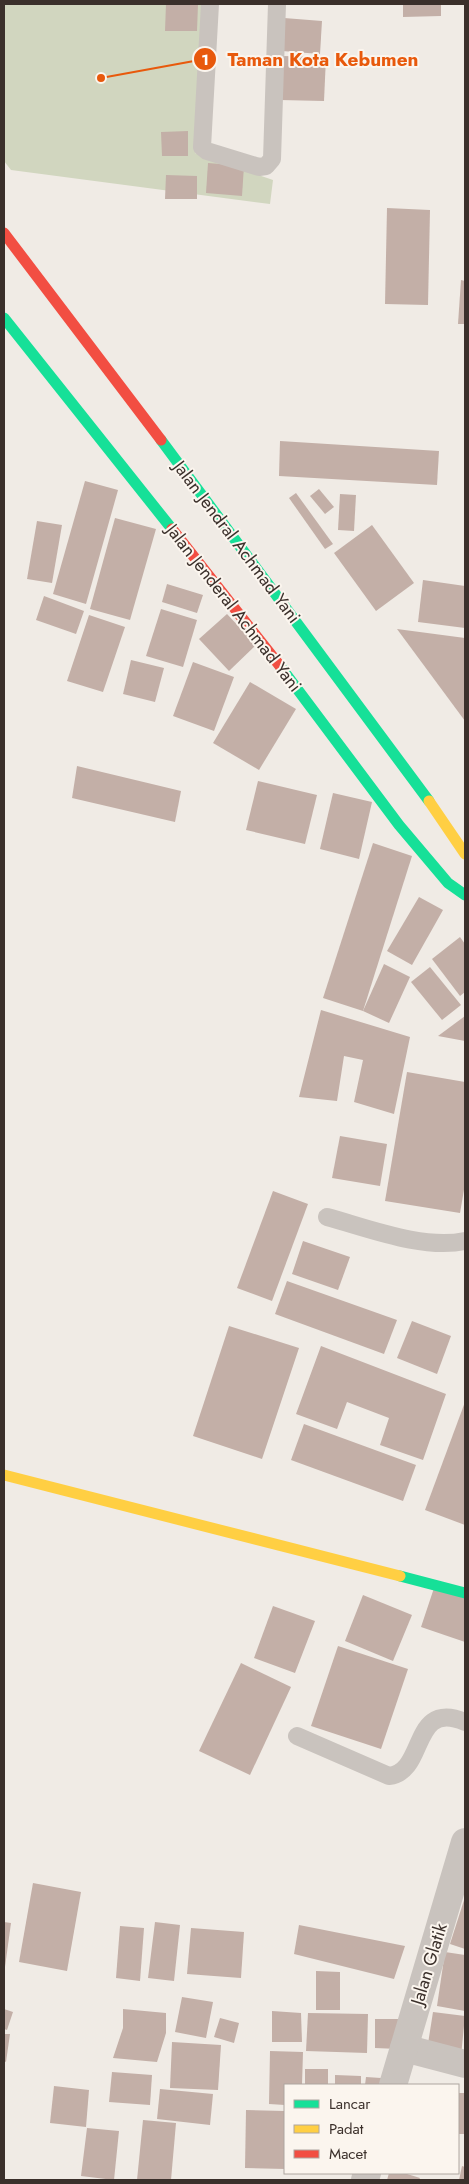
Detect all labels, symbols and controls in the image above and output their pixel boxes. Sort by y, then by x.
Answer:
callout: Taman Kota Kebumen [192,42,428,76]
text: Taman Kota Kebumen [228,46,419,73]
text: 1 [201,49,209,71]
street label: Jalan Jendral Achmad Yani [166,454,307,629]
street label: Jalan Jenderal Achmad Yani [159,517,308,698]
street label: Jalan Glatik [404,1920,454,2010]
legend [284,2084,459,2174]
text: Lancar [329,2093,371,2115]
text: Padat [329,2118,364,2140]
text: Macet [329,2143,367,2165]

